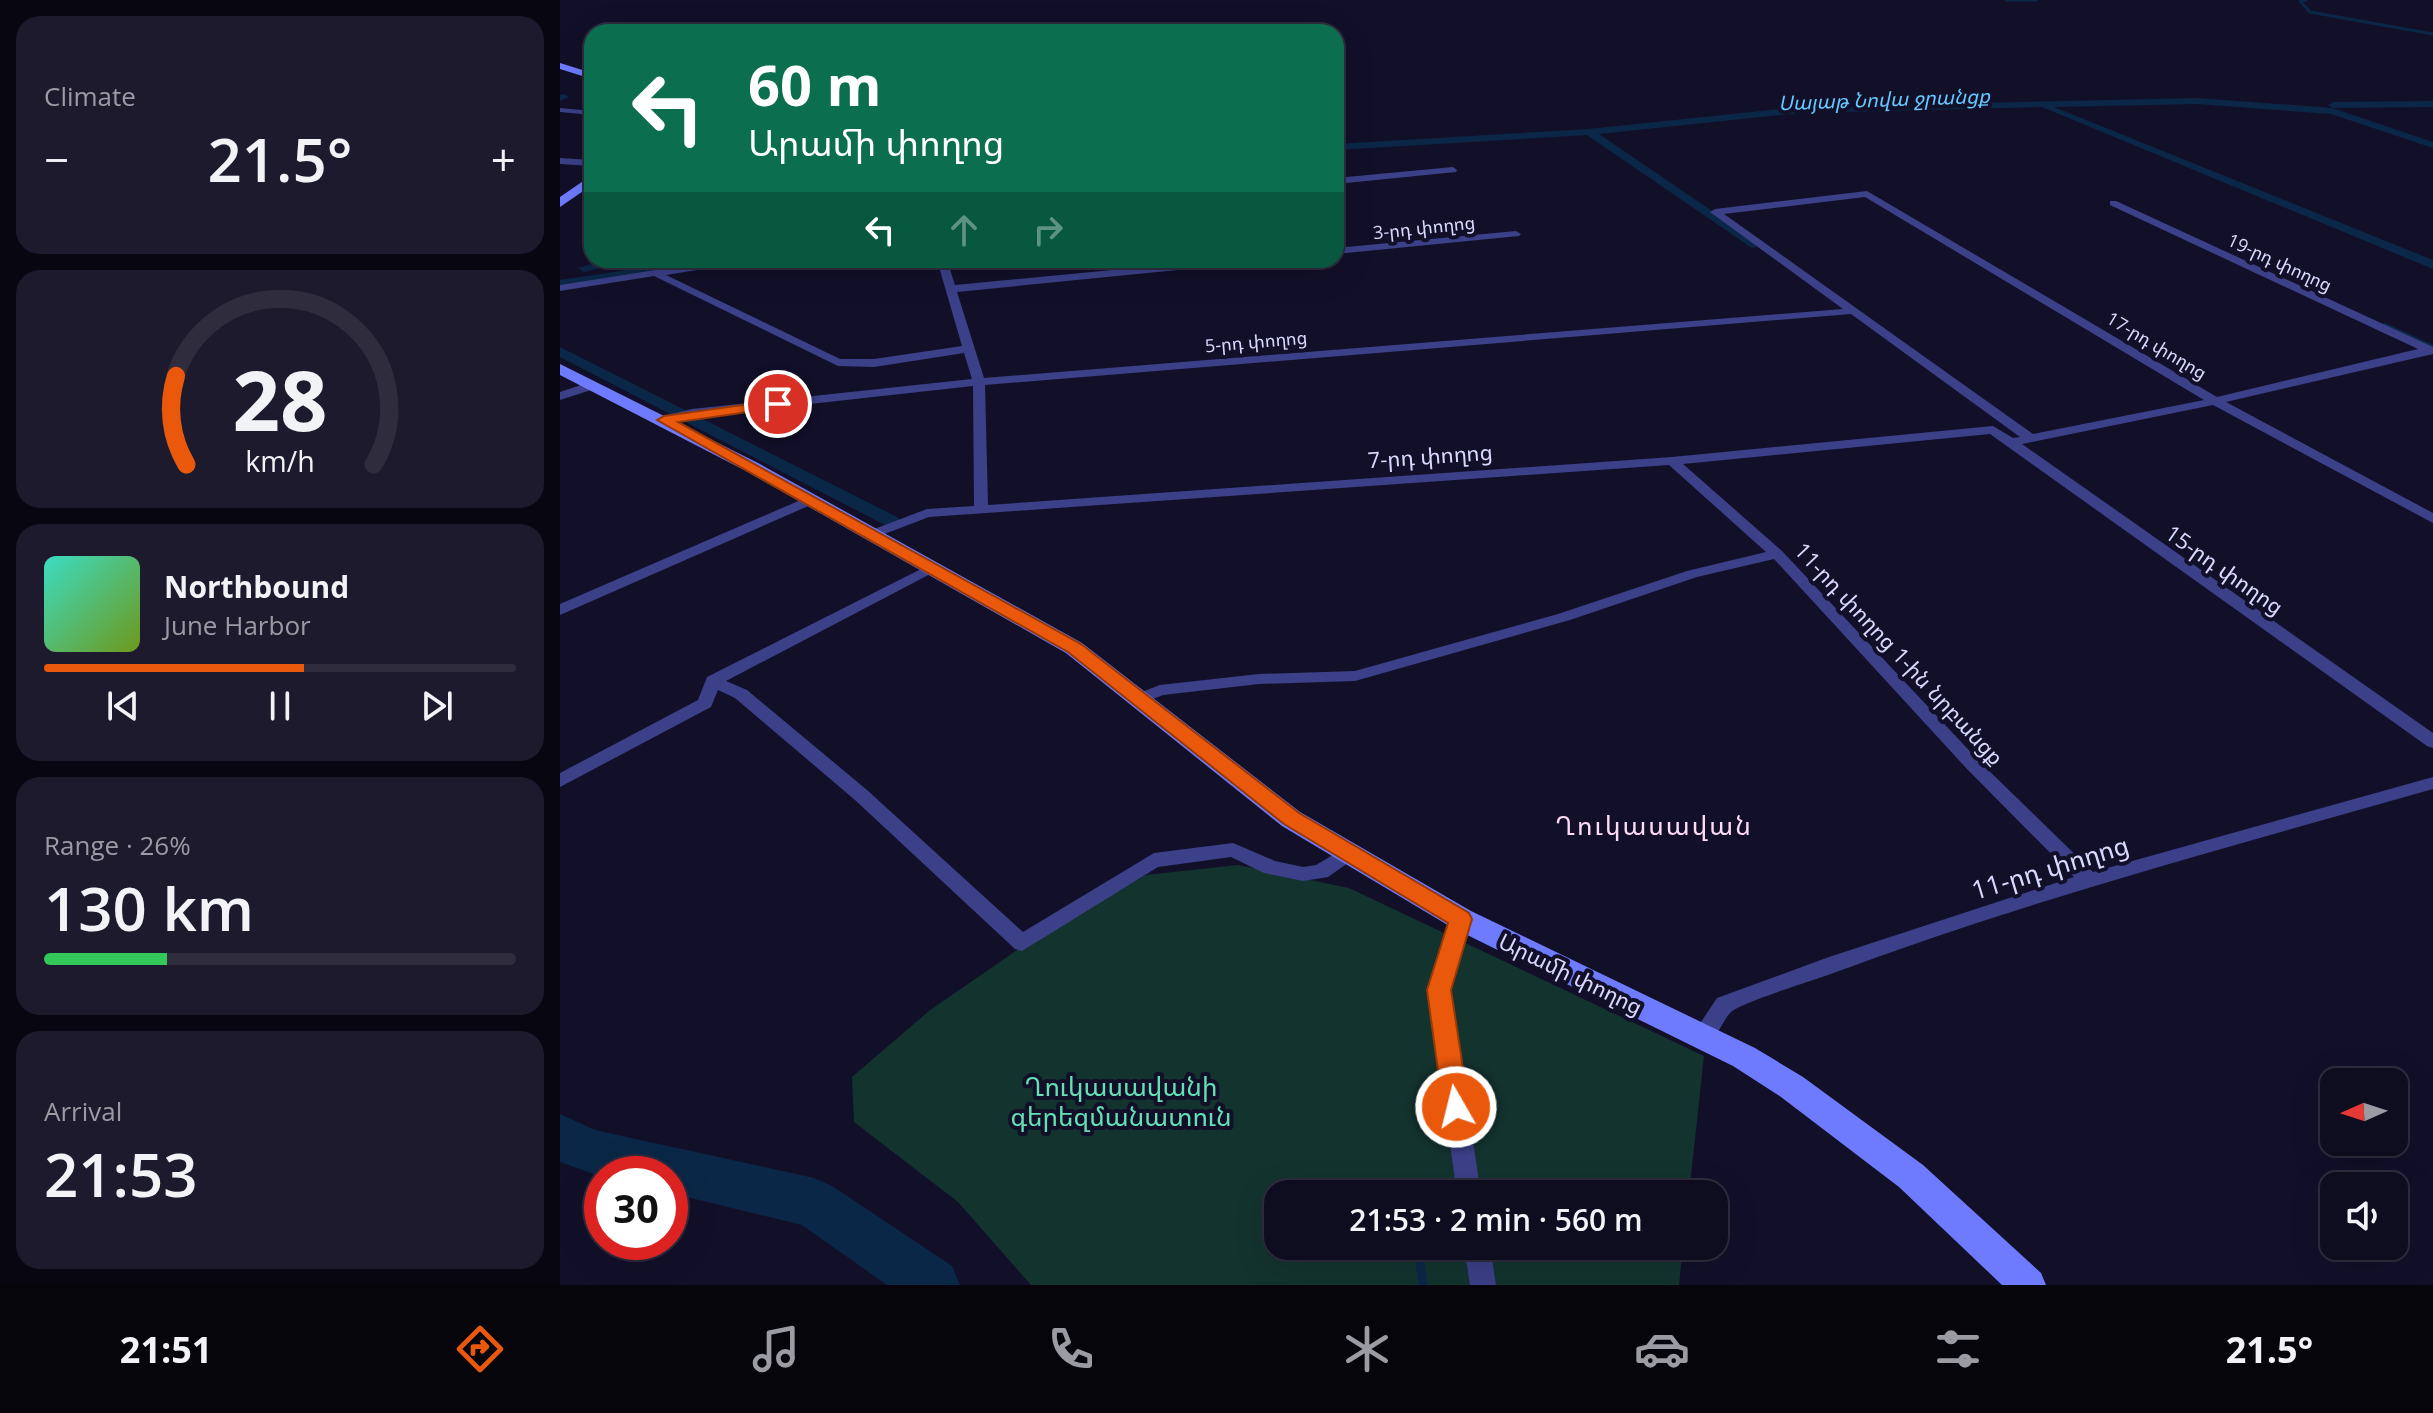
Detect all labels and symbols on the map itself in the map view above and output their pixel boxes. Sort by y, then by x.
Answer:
water label: Սայաթ Նովա ջրանցք [1778,82,1991,116]
street label: 3-րդ փողոց [1372,210,1476,244]
street label: 19-րդ փողոց [2224,227,2336,297]
street label: 17-րդ փողոց [2103,306,2211,384]
street label: 5-րդ փողոց [1204,325,1308,357]
pin [744,370,812,438]
street label: 7-րդ փողոց [1367,436,1493,474]
street label: 15-րդ փողոց [2160,517,2290,621]
street label: 11-րդ փողոց 1-ին նրբանցք [1789,535,2011,771]
district label: Ղուկասավան [1555,807,1753,843]
street label: 11-րդ փողոց [1967,826,2133,908]
street label: Արամի փողոց [1494,925,1648,1021]
position arrow [1414,1065,1498,1149]
park label: Ղուկասավանի գերեզմանատուն [1010,1068,1232,1134]
north arrow [2320,1068,2408,1156]
speed limit sign: 30 [584,1156,688,1260]

